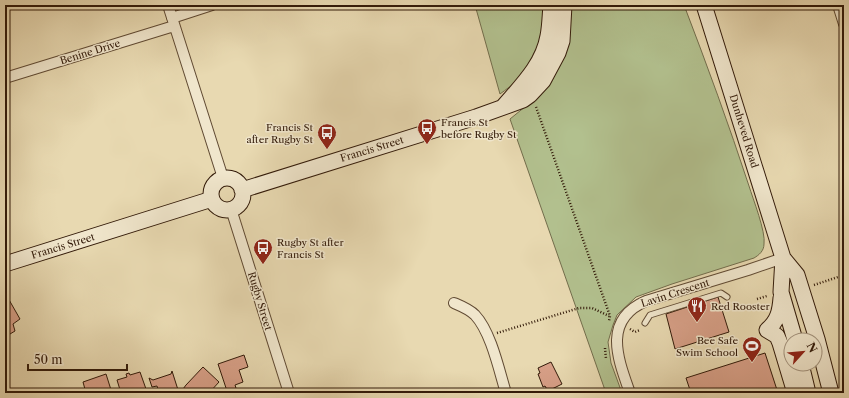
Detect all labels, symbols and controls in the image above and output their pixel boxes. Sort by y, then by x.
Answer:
street label: Benine Drive [58,37,122,67]
street label: Dunheved Road [727,93,761,169]
place label: Francis St before Rugby St [441,116,517,141]
bus stop icon: Francis St before Rugby St [416,117,438,145]
place label: Francis St after Rugby St [247,121,313,146]
bus stop icon: Francis St after Rugby St [316,122,338,150]
street label: Francis Street [339,133,406,165]
street label: Francis Street [30,230,97,262]
place label: Rugby St after Francis St [277,236,344,261]
bus stop icon: Rugby St after Francis St [252,237,274,265]
street label: Rugby Street [245,270,275,332]
street label: Lavin Crescent [639,276,711,310]
restaurant icon: Red Rooster [686,295,708,323]
place label: Red Rooster [711,300,771,313]
north arrow [783,332,823,372]
place label: Bee Safe Swim School [676,334,738,359]
sports icon: Bee Safe Swim School [741,335,763,363]
text: N [804,340,821,355]
scale bar [28,346,127,372]
text: 50 m [34,352,63,367]

